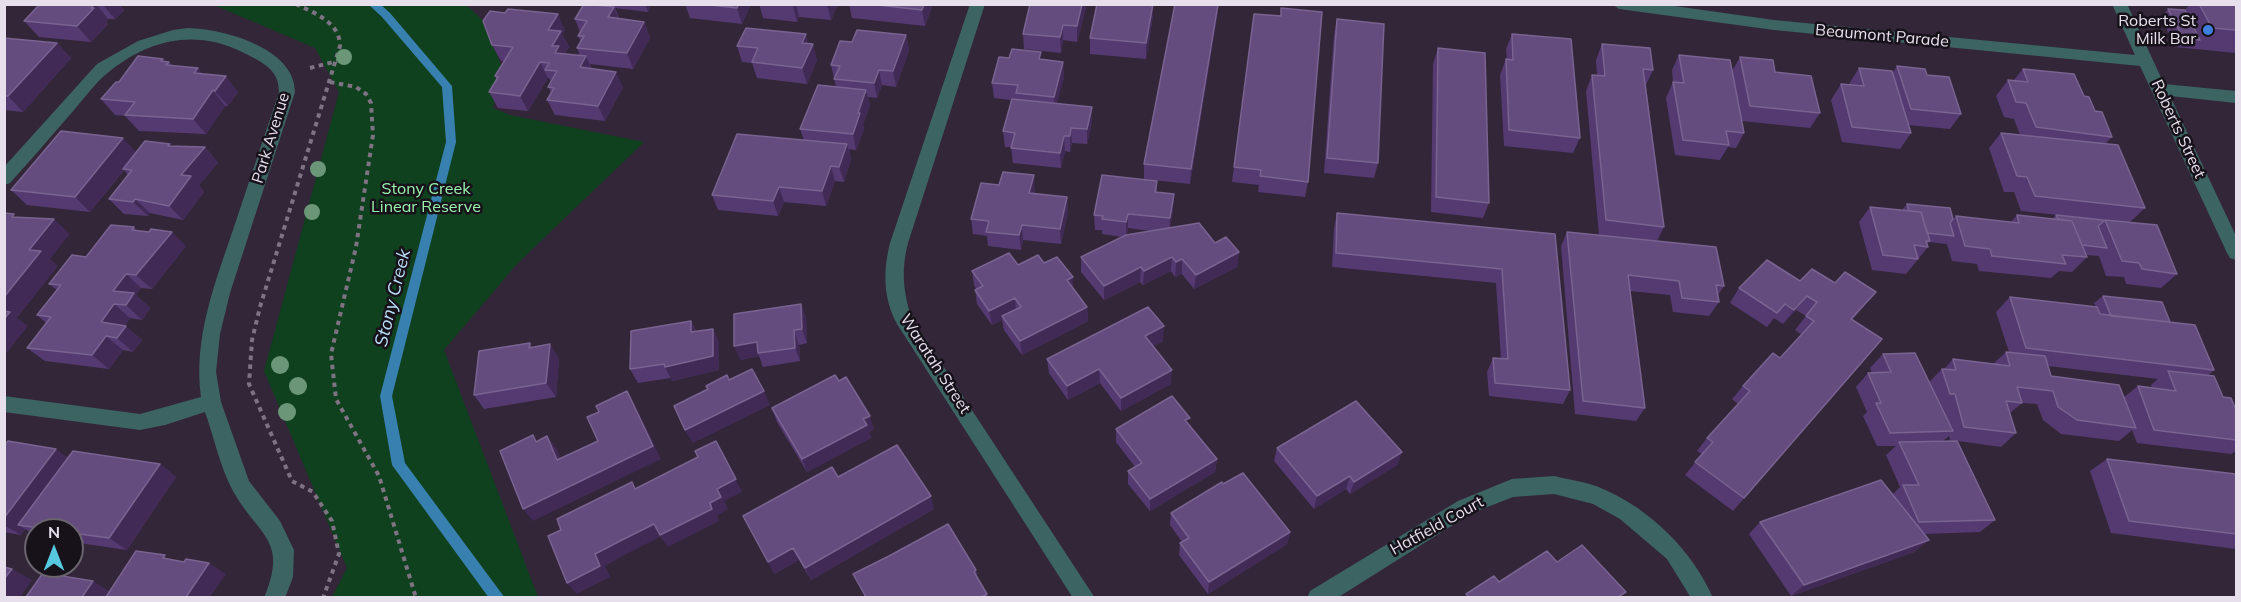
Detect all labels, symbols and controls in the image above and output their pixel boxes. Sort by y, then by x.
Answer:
place label: Roberts St Milk Bar [2118,11,2196,49]
street label: Beaumont Parade [1814,21,1950,51]
marker: Roberts St Milk Bar [2201,23,2215,37]
street label: Roberts Street [2147,77,2209,181]
street label: Park Avenue [248,90,294,186]
park label: Stony Creek Linear Reserve [371,179,481,217]
water label: Stony Creek [370,247,416,349]
street label: Waratah Street [896,311,974,417]
street label: Hatfield Court [1387,493,1487,559]
north arrow [24,518,84,578]
text: N [48,522,60,542]

